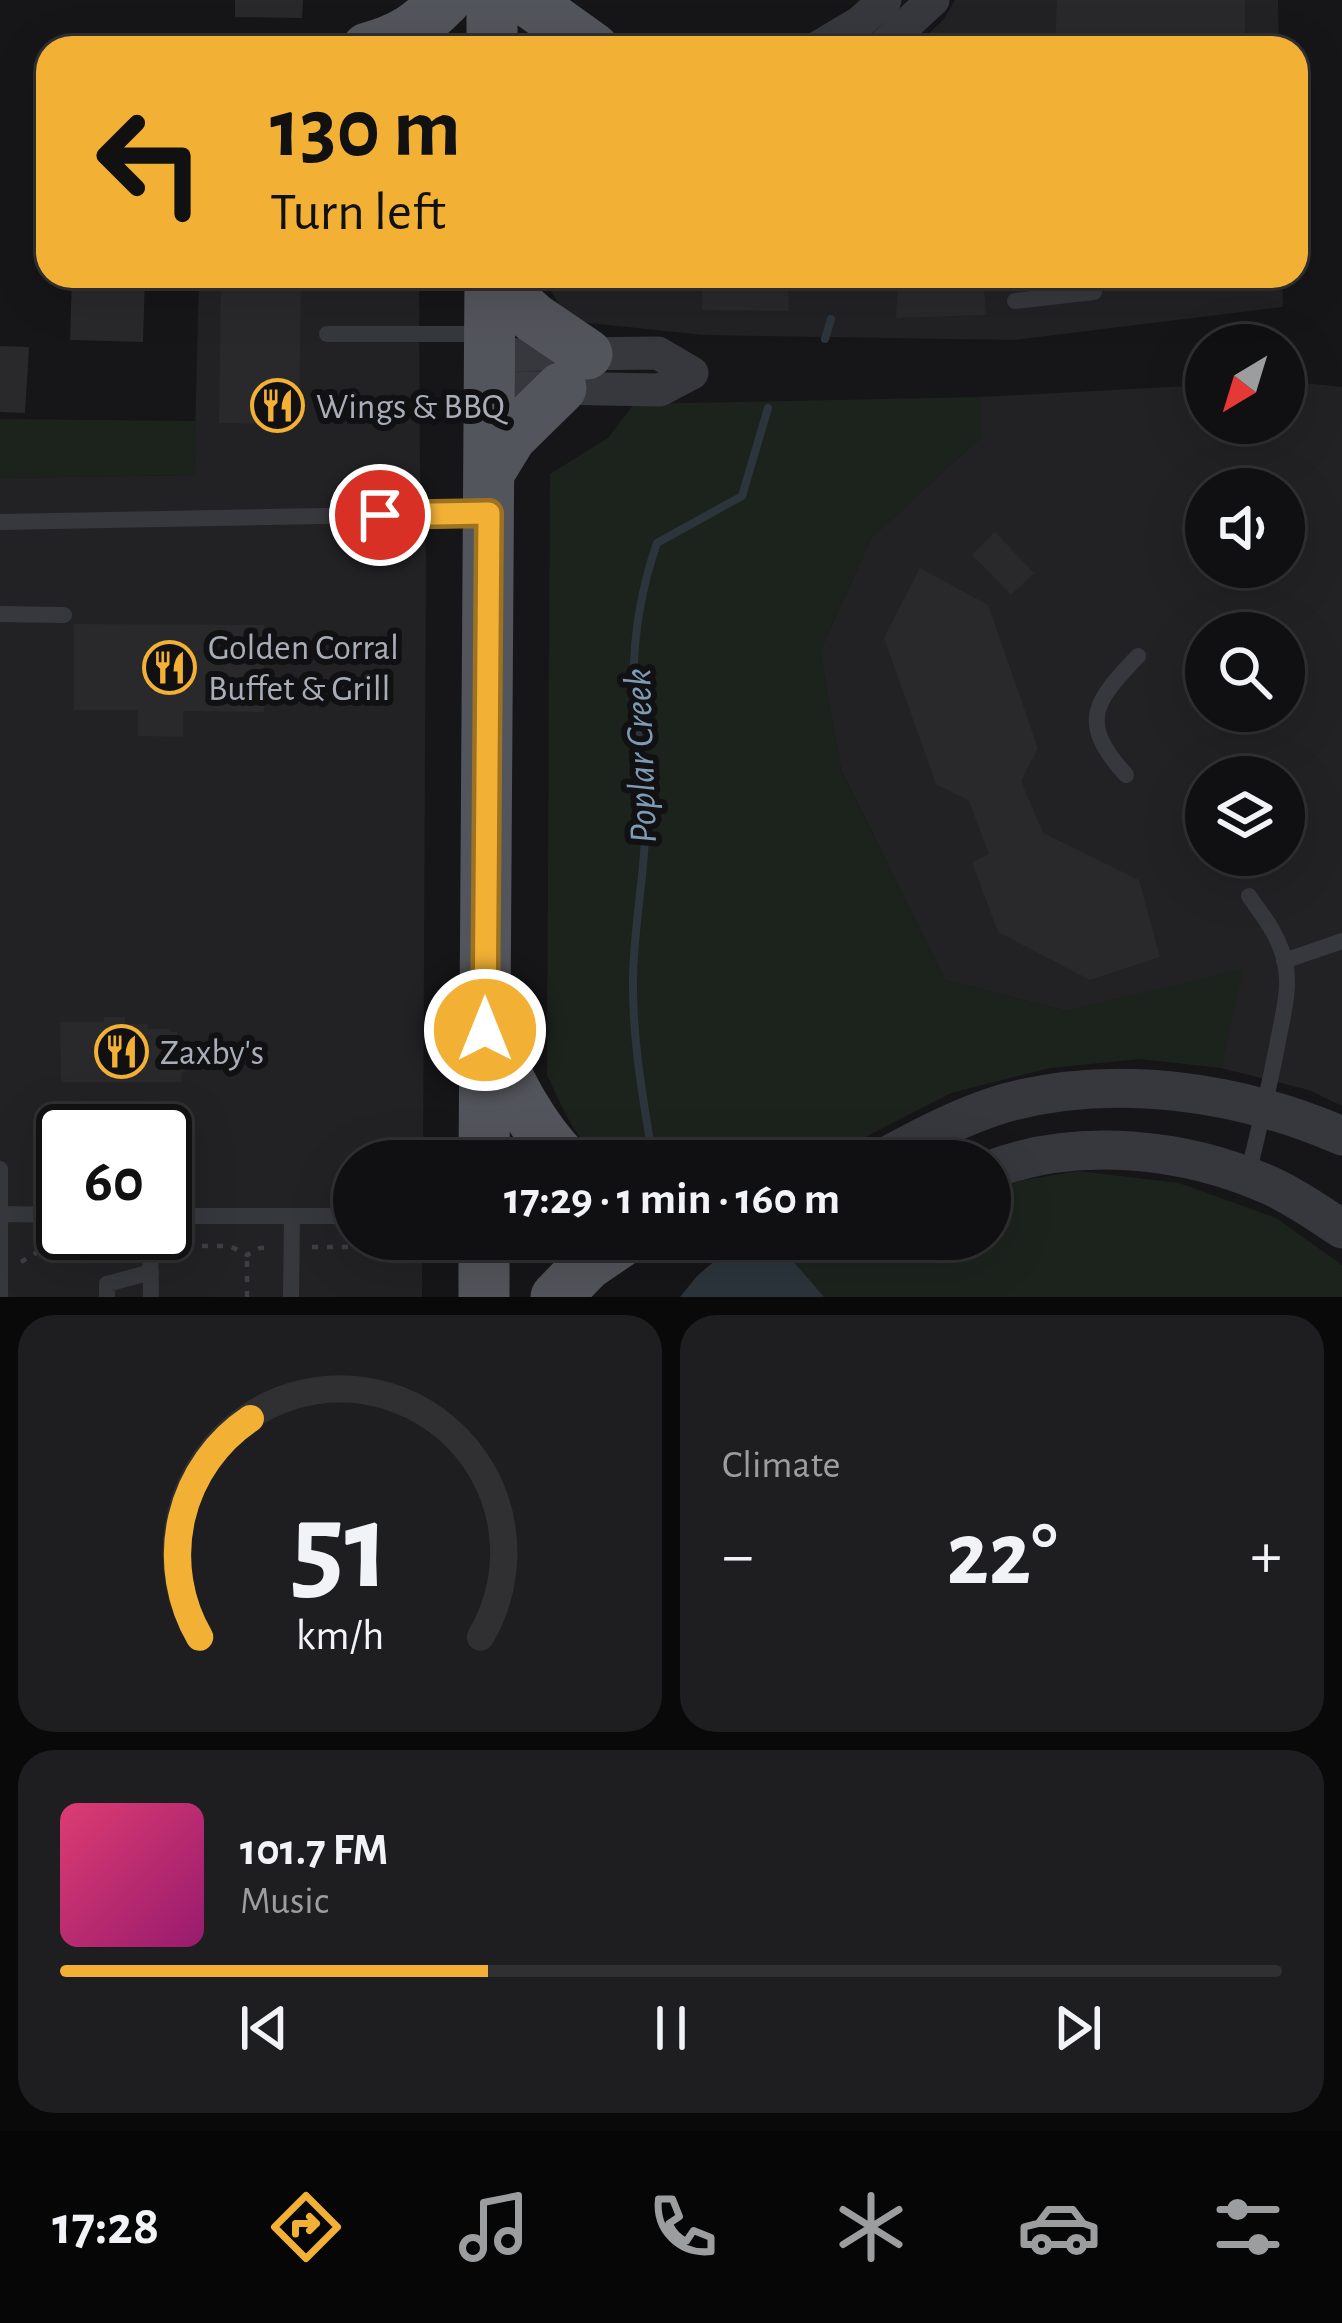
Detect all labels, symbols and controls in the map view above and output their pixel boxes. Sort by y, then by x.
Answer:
icon: left [72,84,228,240]
text: 130 m [270,88,461,172]
text: Turn left [270,186,446,240]
north arrow [1185,324,1305,444]
map controls [1185,324,1305,876]
restaurant icon: Wings & BBQ [249,377,305,433]
place label: Wings & BBQ [316,389,509,425]
pin [329,464,431,566]
button: sound [1185,468,1305,588]
icon: arrive [347,482,413,548]
button: search [1185,612,1305,732]
place label: Golden Corral Buffet & Grill [208,630,399,707]
restaurant icon: Golden Corral Buffet & Grill [141,639,197,695]
water label: Poplar Creek [619,668,664,844]
button: layers [1185,756,1305,876]
position arrow [422,967,548,1093]
restaurant icon: Zaxby's [93,1023,149,1079]
place label: Zaxby's [160,1035,264,1071]
speed limit sign: 60 [36,1104,192,1260]
text: 17:29 · 1 min · 160 m [504,1177,840,1222]
text: Climate [722,1446,840,1485]
text: 51 [291,1486,389,1611]
text: 22° [946,1511,1058,1601]
text: − [722,1523,754,1589]
text: + [1250,1523,1282,1589]
text: km/h [296,1614,384,1657]
text: 101.7 FM [240,1828,388,1873]
text: Music [240,1882,329,1921]
icon: previous [231,1995,297,2061]
icon: pause [638,1995,704,2061]
icon: next [1045,1995,1111,2061]
icon: directions [264,2185,348,2269]
icon: music [452,2185,536,2269]
icon: phone [641,2185,725,2269]
icon: climate [829,2185,913,2269]
icon: car [1017,2185,1101,2269]
icon: filters [1206,2185,1290,2269]
text: 17:28 [52,2200,159,2254]

